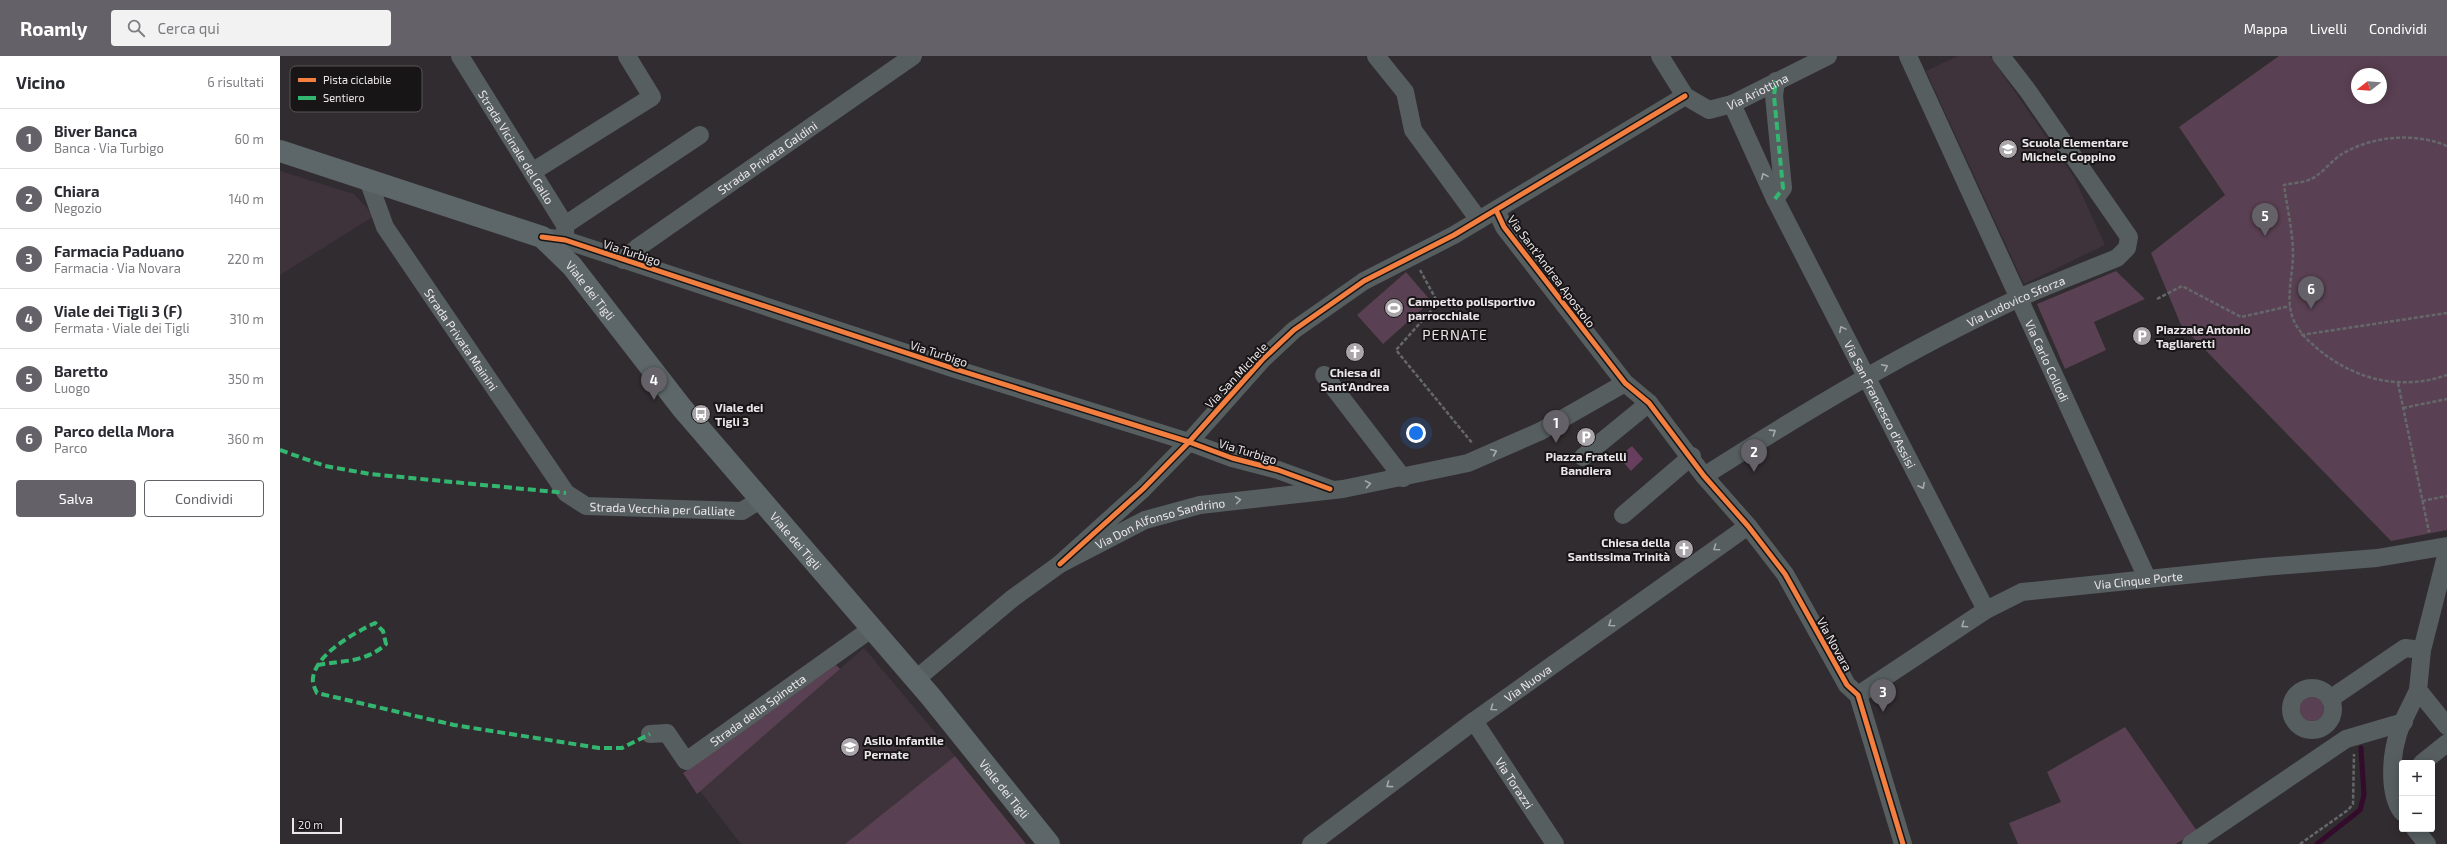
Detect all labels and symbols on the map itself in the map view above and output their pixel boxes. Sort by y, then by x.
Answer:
legend [290,66,422,112]
north arrow [2351,68,2387,104]
street label: Via Ariottina [1725,70,1790,112]
text: Pista ciclabile [323,73,392,86]
street label: Strada Vicinale del Gallo [476,87,557,207]
text: Sentiero [323,91,365,104]
street label: Strada Privata Galdini [715,118,820,197]
place label: Scuola Elementare Michele Coppino [2022,135,2129,163]
school or university icon: Scuola Elementare Michele Coppino [1997,138,2019,160]
one-way arrow [1761,173,1769,180]
pin: 5 [2252,203,2278,236]
street label: Via Sant'Andrea Apostolo [1505,212,1599,330]
street label: Via Turbigo [601,236,663,268]
street label: Viale dei Tigli [563,257,618,323]
street label: Via Ludovico Sforza [1964,273,2067,329]
pin: 6 [2298,276,2324,309]
street label: Strada Privata Mainini [422,286,501,393]
place label: Campetto polisportivo parrocchiale [1408,294,1535,322]
sports icon: Campetto polisportivo parrocchiale [1383,297,1405,319]
street label: Via Carlo Collodi [2023,317,2072,404]
place label: Piazzale Antonio Tagliaretti [2156,322,2251,350]
parking icon: Piazzale Antonio Tagliaretti [2131,325,2153,347]
district label: PERNATE [1422,326,1488,343]
one-way arrow [1840,326,1847,333]
street label: Via Turbigo [908,337,970,369]
street label: Via San Francesco d'Assisi [1842,338,1919,470]
street label: Via San Michele [1202,339,1270,411]
church icon: Chiesa di Sant'Andrea [1344,341,1366,363]
one-way arrow [1881,364,1888,372]
place label: Chiesa di Sant'Andrea [1321,365,1390,393]
pin: 4 [641,367,667,400]
place label: Viale dei Tigli 3 [715,400,763,428]
bus stop icon: Viale dei Tigli 3 [690,403,712,425]
pin: 1 [1543,410,1569,443]
your location [1406,423,1426,443]
parking icon: Piazza Fratelli Bandiera [1575,426,1597,448]
one-way arrow [1768,430,1775,437]
street label: Via Turbigo [1217,436,1279,467]
pin: 2 [1741,439,1767,472]
one-way arrow [1489,449,1497,457]
place label: Piazza Fratelli Bandiera [1546,449,1626,477]
one-way arrow [1365,480,1372,489]
one-way arrow [1918,482,1925,489]
street label: Via Don Alfonso Sandrino [1093,495,1226,552]
one-way arrow [1235,496,1241,505]
street label: Strada Vecchia per Galliate [590,499,735,518]
street label: Viale dei Tigli [767,509,825,572]
place label: Chiesa della Santissima Trinità [1568,535,1670,563]
church icon: Chiesa della Santissima Trinità [1673,538,1695,560]
one-way arrow [1714,543,1721,550]
street label: Via Cinque Porte [2094,568,2183,591]
street label: Via Novara [1815,615,1855,673]
one-way arrow [1608,619,1615,626]
one-way arrow [1961,620,1968,628]
street label: Via Nuova [1501,661,1554,704]
street label: Strada della Spinetta [707,671,808,749]
pin: 3 [1870,679,1896,712]
one-way arrow [1491,703,1498,710]
place label: Asilo Infantile Pernate [864,733,944,761]
school or university icon: Asilo Infantile Pernate [839,736,861,758]
street label: Via Torazzi [1493,755,1537,811]
street label: Viale dei Tigli [977,756,1032,821]
one-way arrow [1387,780,1394,787]
scale bar [292,816,342,835]

